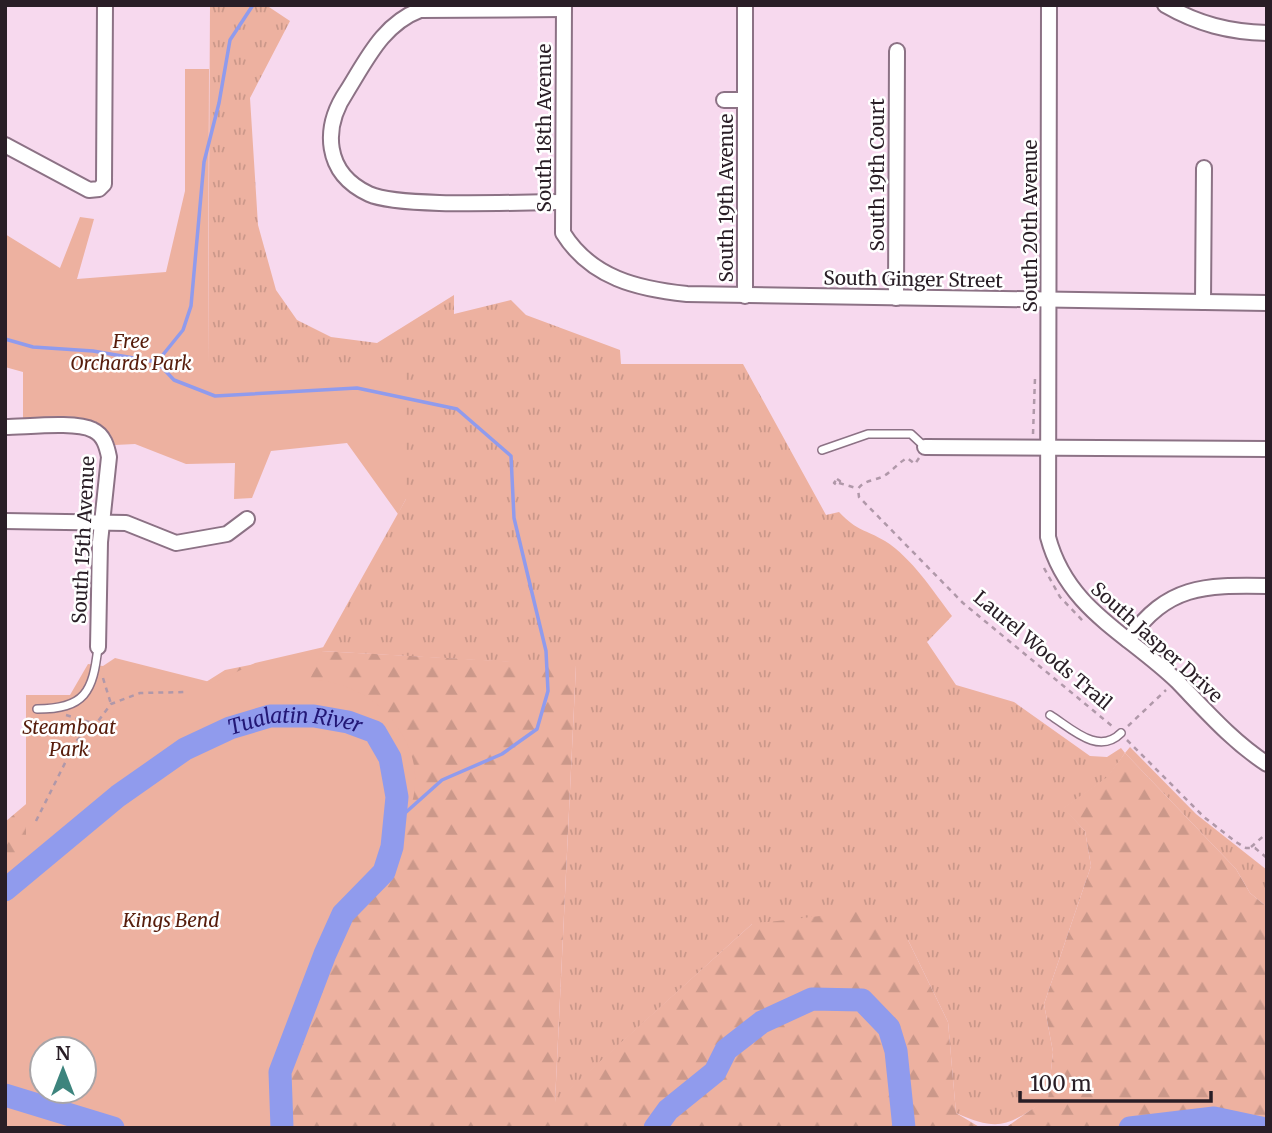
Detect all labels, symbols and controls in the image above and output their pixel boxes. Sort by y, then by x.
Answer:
street label: South 18th Avenue [532,43,556,213]
street label: South 19th Court [865,98,889,252]
street label: South 19th Avenue [714,113,738,282]
street label: South 20th Avenue [1018,139,1042,312]
street label: South Ginger Street [823,265,1003,293]
park label: Free Orchards Park [70,329,192,375]
street label: South 15th Avenue [67,455,99,625]
street label: South Jasper Drive [1086,577,1228,708]
street label: Laurel Woods Trail [969,585,1117,715]
water label: Tualatin River [224,702,367,741]
park label: Steamboat Park [22,715,116,761]
park label: Kings Bend [122,908,219,932]
north arrow [28,1035,98,1105]
text: N [55,1041,71,1065]
scale bar [1020,1060,1211,1104]
text: 100 m [1030,1070,1092,1097]

